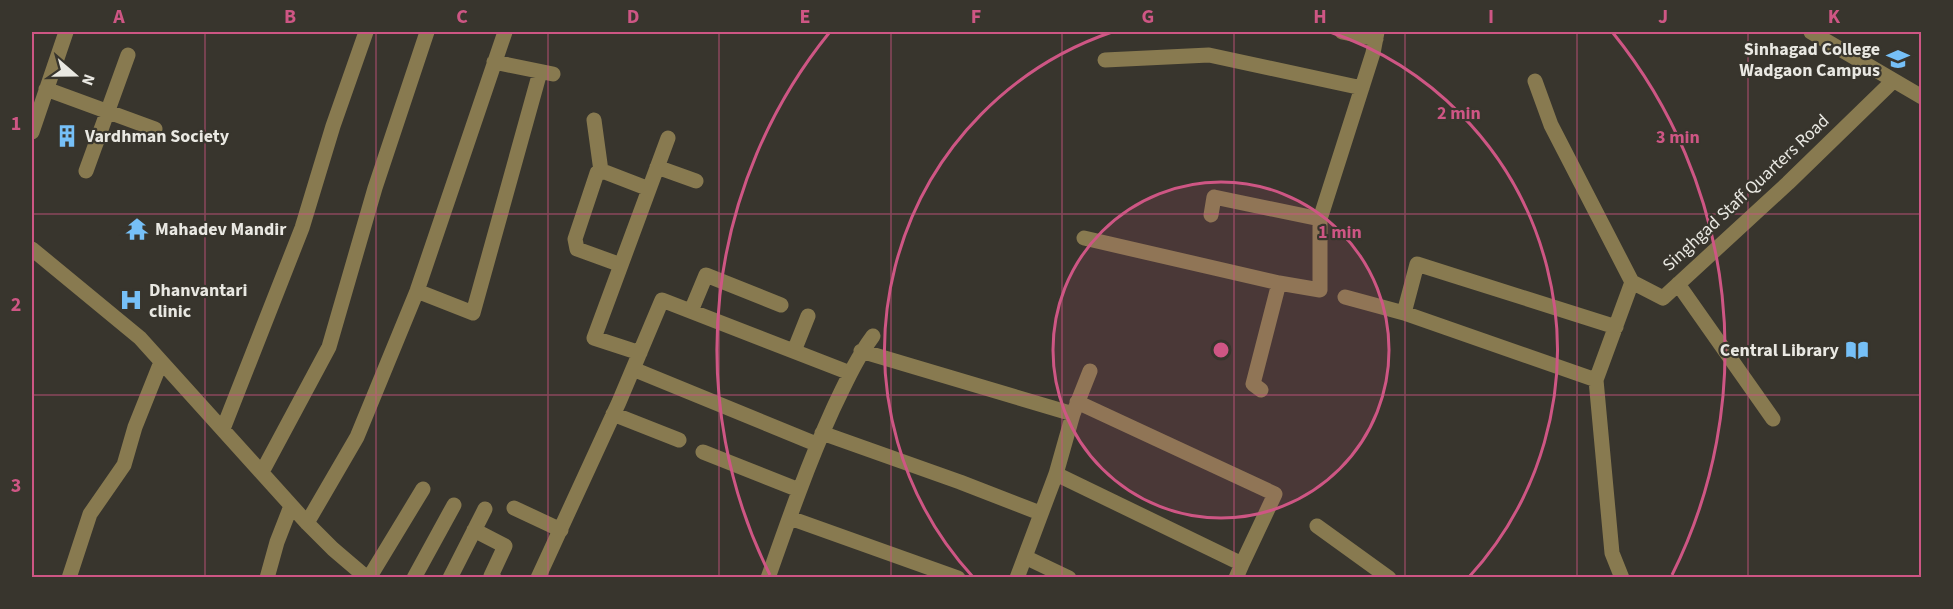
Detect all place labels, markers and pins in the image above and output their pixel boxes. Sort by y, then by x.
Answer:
place label: Sinhagad College Wadgaon Campus [1739,37,1880,83]
school or university icon: Sinhagad College Wadgaon Campus [1885,46,1911,72]
building icon: Vardhman Society [54,123,80,149]
place label: Vardhman Society [84,124,230,149]
temple icon: Mahadev Mandir [124,216,150,242]
place label: Mahadev Mandir [155,217,287,242]
place label: Dhanvantari clinic [149,278,247,324]
hospital icon: Dhanvantari clinic [118,287,144,313]
library icon: Central Library [1844,337,1870,363]
place label: Central Library [1720,338,1840,363]
centre of rings [1211,340,1231,360]

